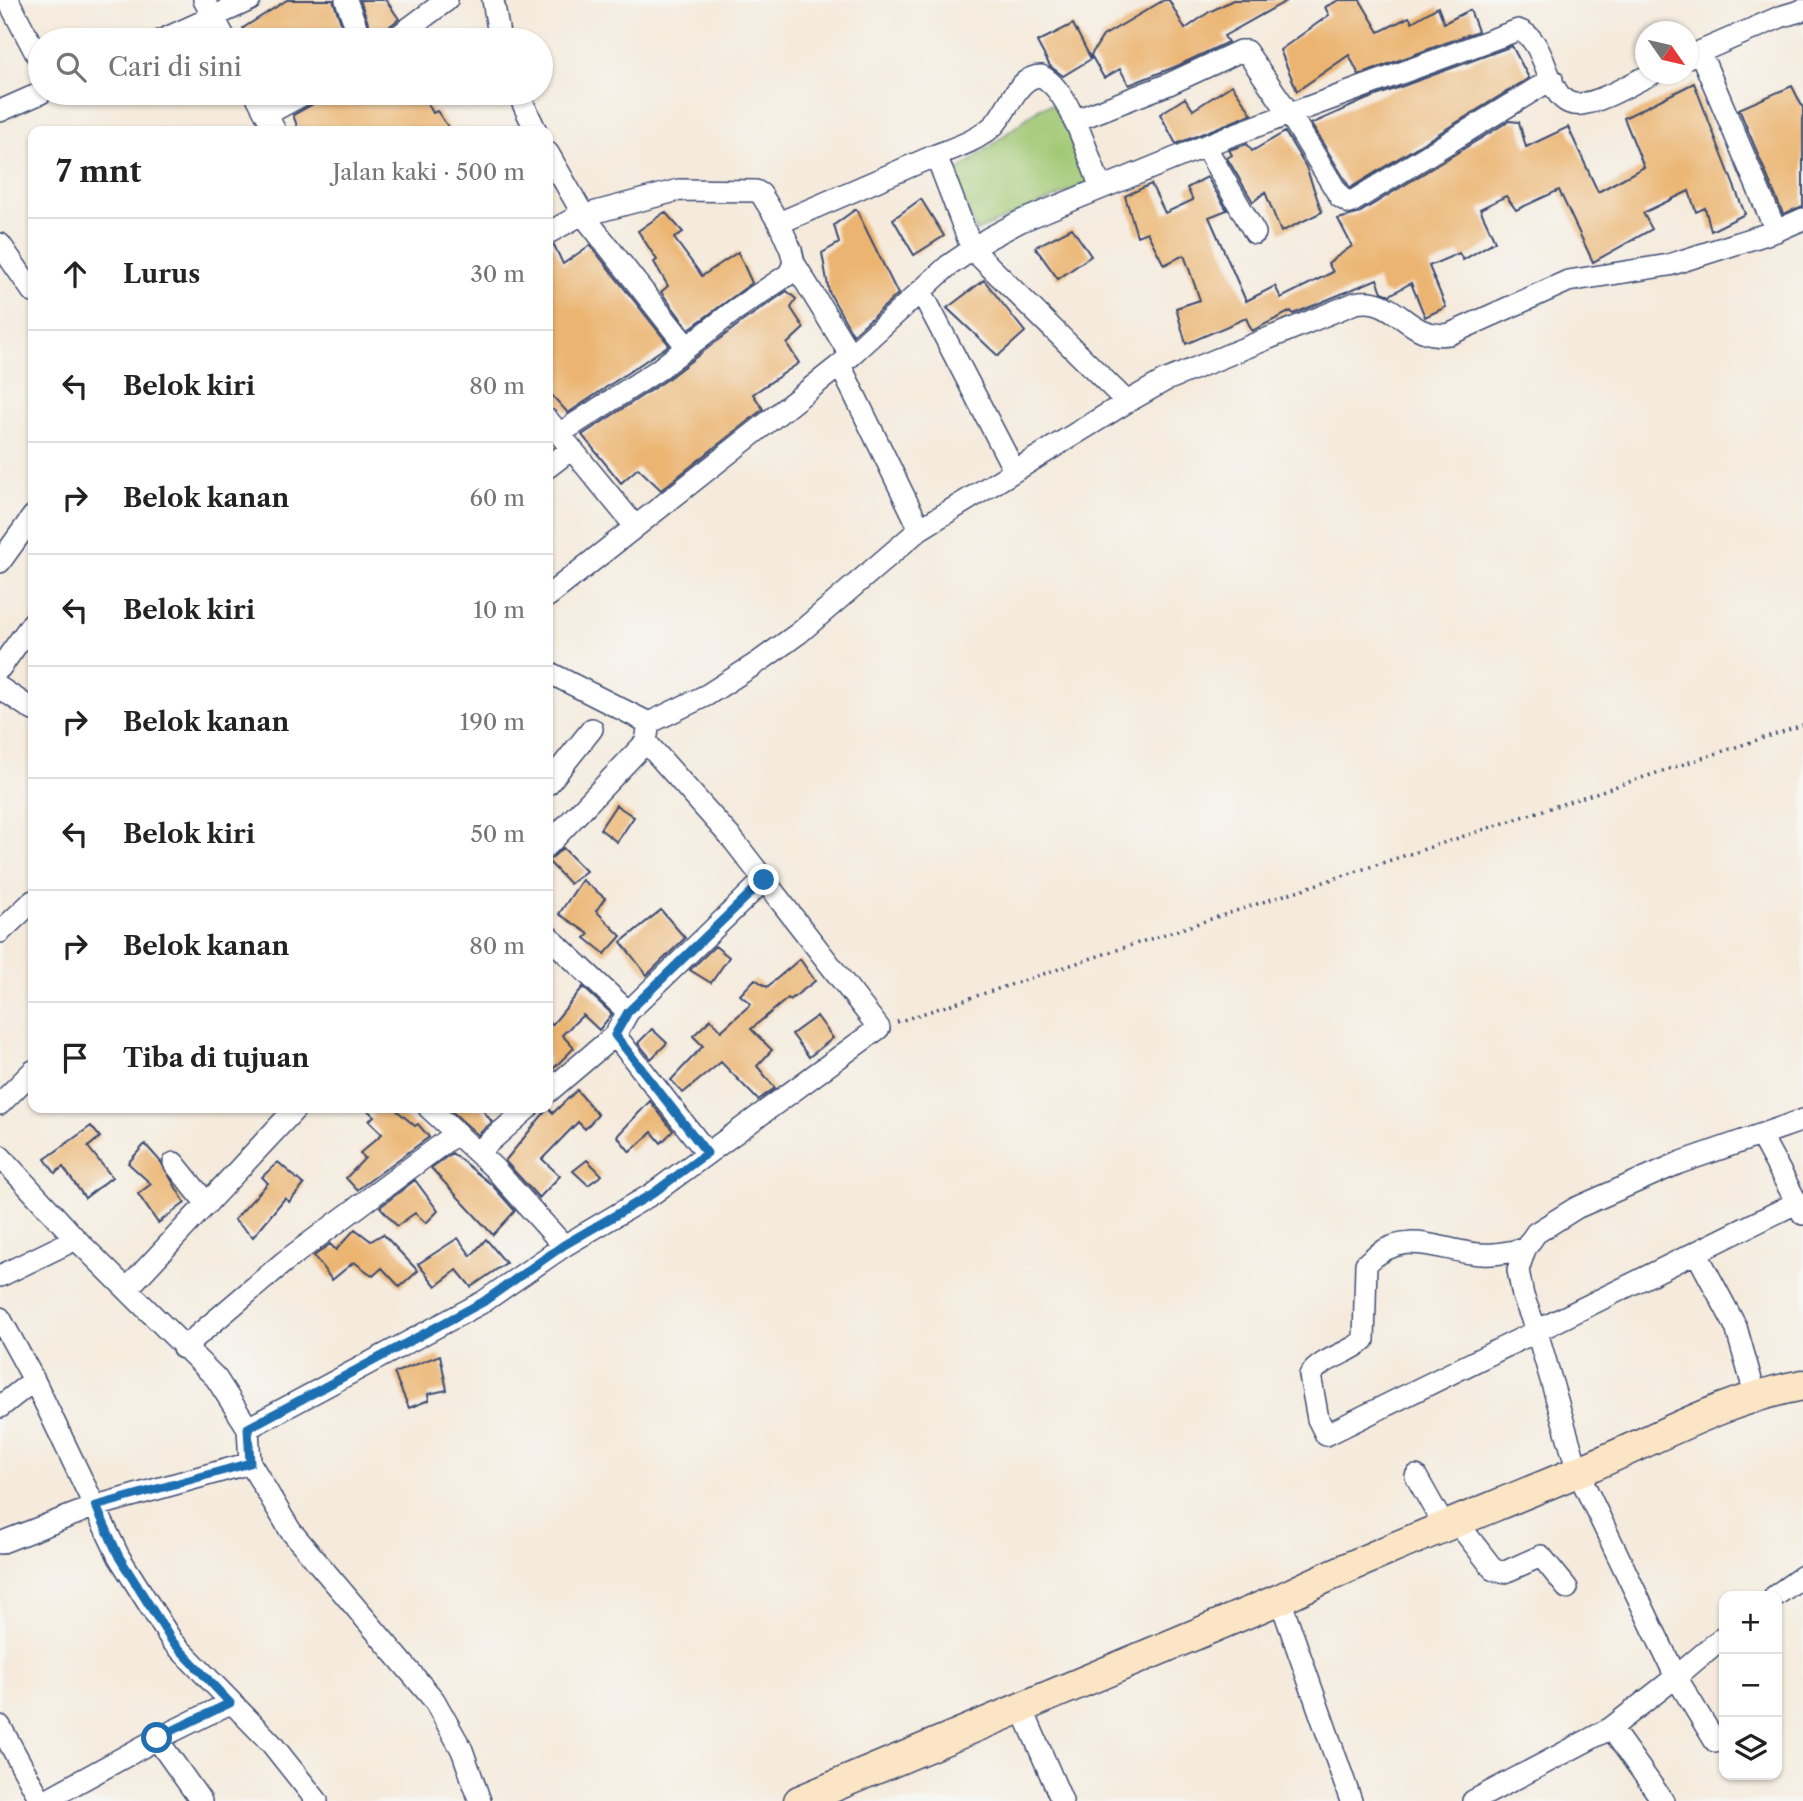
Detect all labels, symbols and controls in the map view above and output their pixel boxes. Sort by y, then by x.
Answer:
north arrow [1635,21,1698,84]
search box [28,28,553,105]
icon: search [52,48,90,86]
text: Cari di sini [108,51,242,83]
text: 7 mnt [56,153,142,190]
text: Jalan kaki · 500 m [332,158,525,186]
icon: ahead [56,255,94,293]
text: Lurus [123,258,200,290]
text: 30 m [470,260,525,288]
icon: left [56,367,94,405]
text: Belok kiri [123,370,255,402]
text: 80 m [469,372,525,400]
icon: right [56,479,94,517]
text: Belok kanan [123,482,289,514]
text: 60 m [469,484,525,512]
icon: left [56,591,94,629]
text: Belok kiri [123,594,255,626]
text: 10 m [473,596,525,624]
icon: right [56,703,94,741]
text: Belok kanan [123,706,289,738]
text: 190 m [460,708,525,736]
icon: left [56,815,94,853]
text: Belok kiri [123,818,255,850]
text: 50 m [470,820,525,848]
route end [748,864,779,895]
icon: right [56,927,94,965]
text: Belok kanan [123,930,289,962]
text: 80 m [469,932,525,960]
icon: arrive [56,1039,94,1077]
text: Tiba di tujuan [123,1042,309,1074]
map controls [1719,1591,1782,1780]
button: + [1719,1591,1782,1654]
button: − [1719,1654,1782,1717]
button: layers [1719,1717,1782,1780]
route start [141,1722,172,1753]

